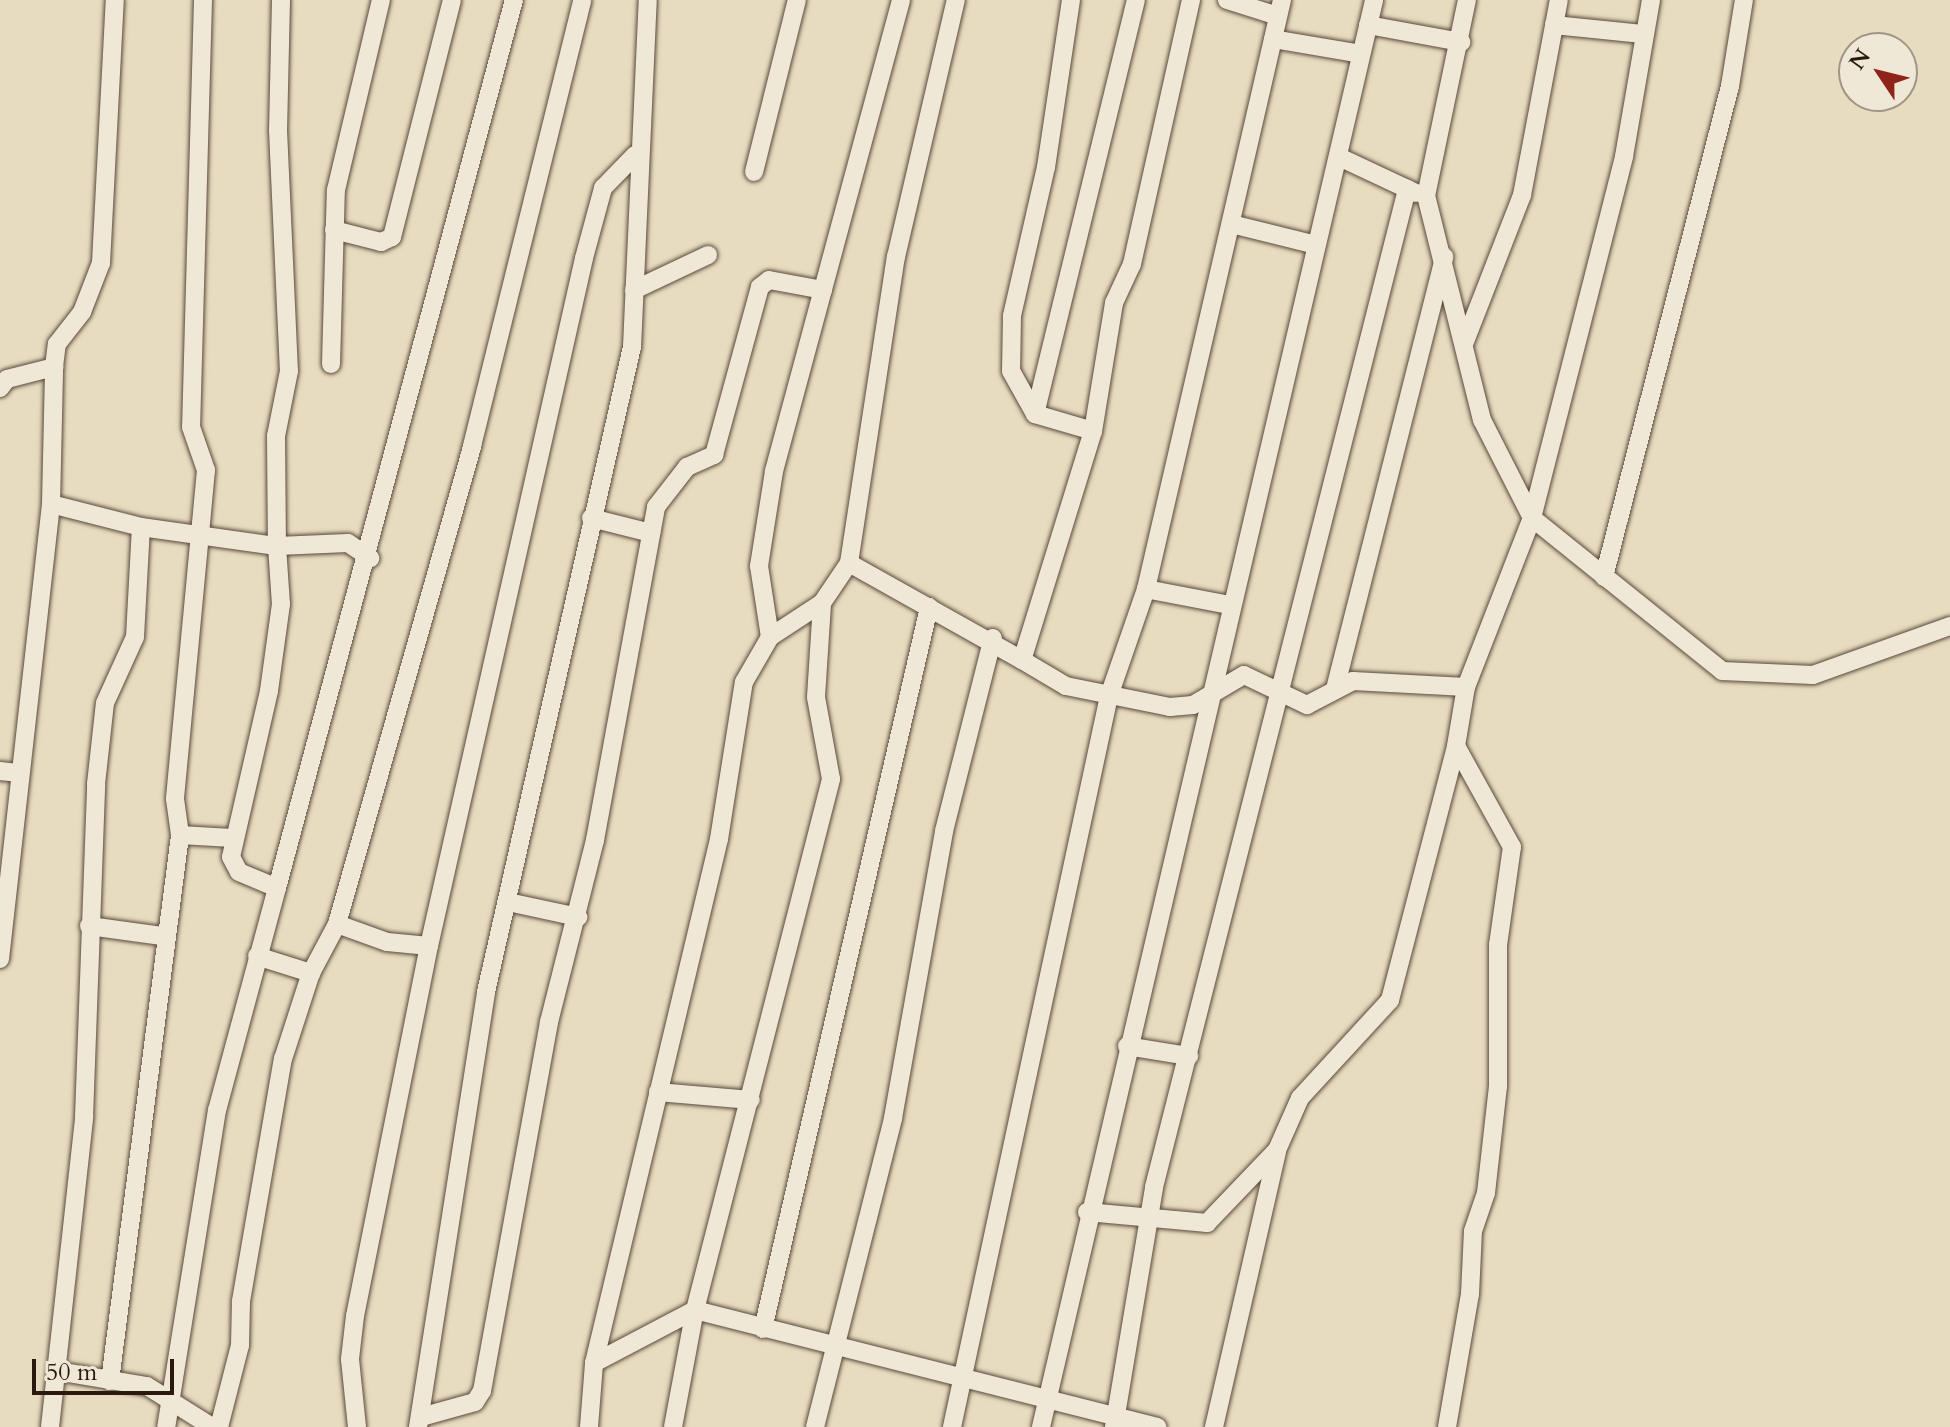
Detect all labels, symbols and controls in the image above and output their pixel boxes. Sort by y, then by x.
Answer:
north arrow [1838,32,1918,112]
text: N [1842,43,1878,76]
scale bar [36,1343,178,1393]
text: 50 m [46,1356,97,1389]

